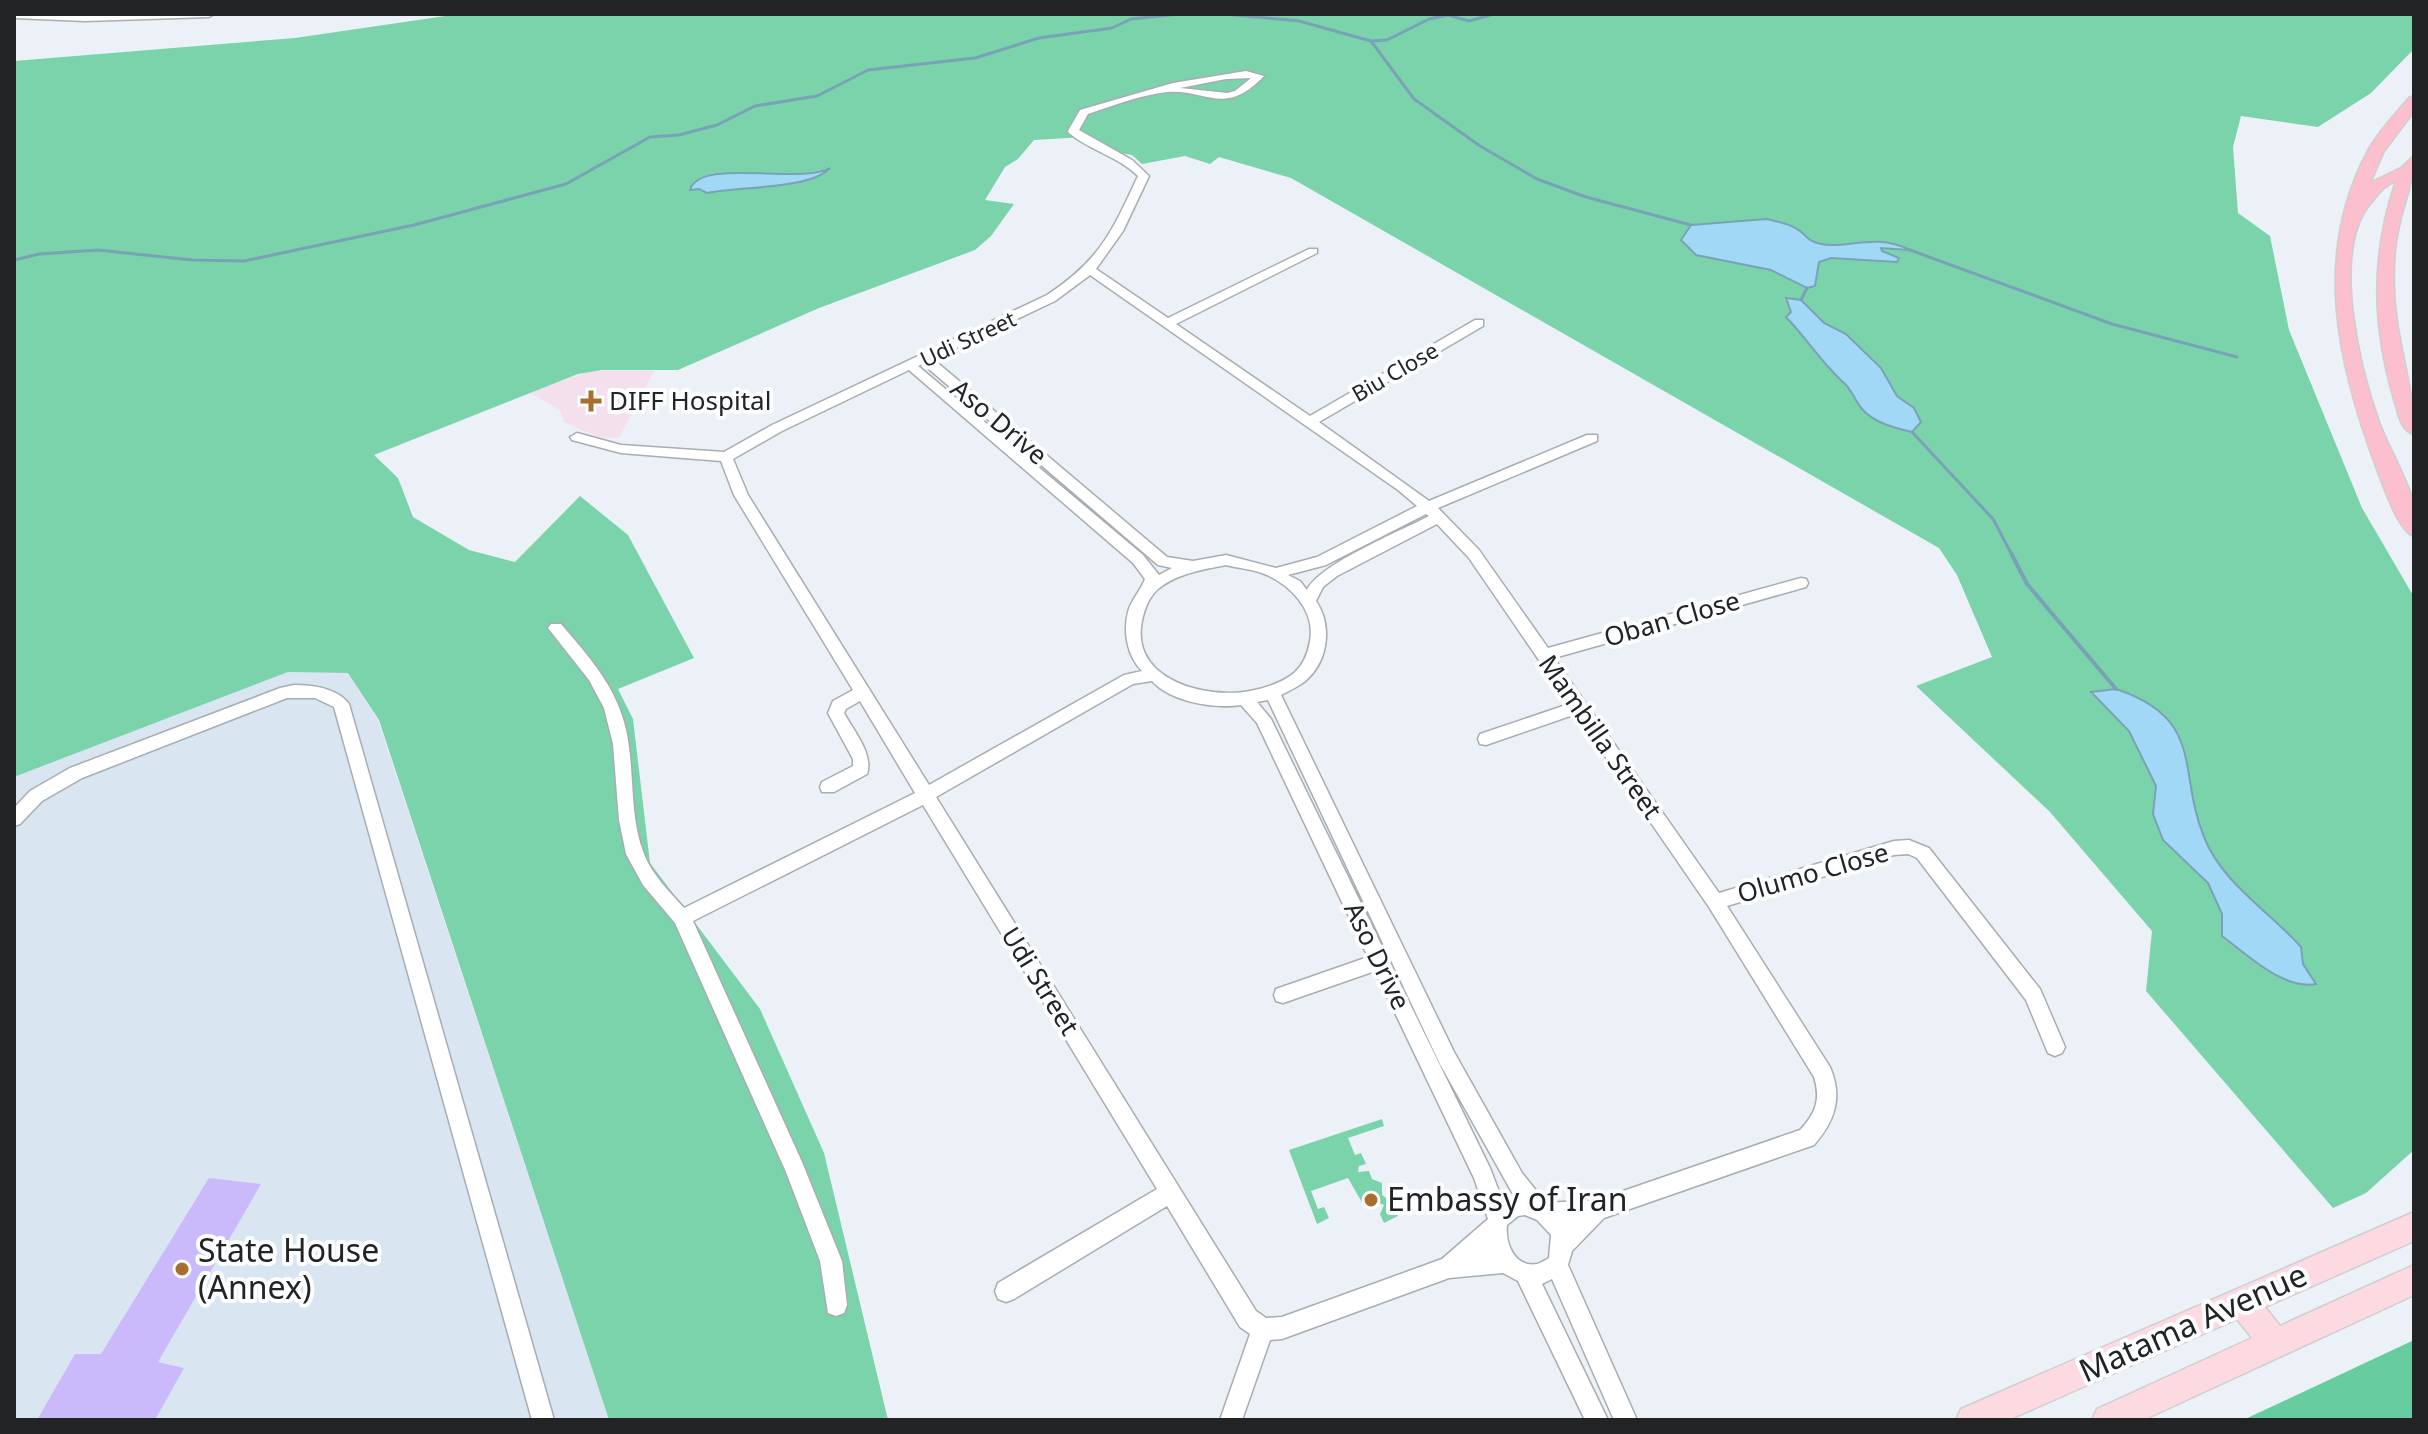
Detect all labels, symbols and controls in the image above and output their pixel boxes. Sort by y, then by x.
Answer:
street label: Udi Street [915,303,1020,373]
street label: Biu Close [1346,334,1443,408]
street label: Aso Drive [944,370,1056,472]
place label: DIFF Hospital [609,382,771,418]
marker: DIFF Hospital [580,390,602,412]
street label: Oban Close [1600,581,1744,655]
street label: Mambilla Street [1531,647,1671,826]
street label: Olumo Close [1733,833,1893,911]
street label: Aso Drive [1336,896,1419,1016]
street label: Udi Street [994,920,1088,1041]
place label: Embassy of Iran [1387,1177,1627,1220]
marker: Embassy of Iran [1362,1191,1380,1209]
place label: State House (Annex) [198,1228,379,1308]
street label: Matama Avenue [2072,1252,2313,1391]
marker: State House (Annex) [173,1260,191,1278]

